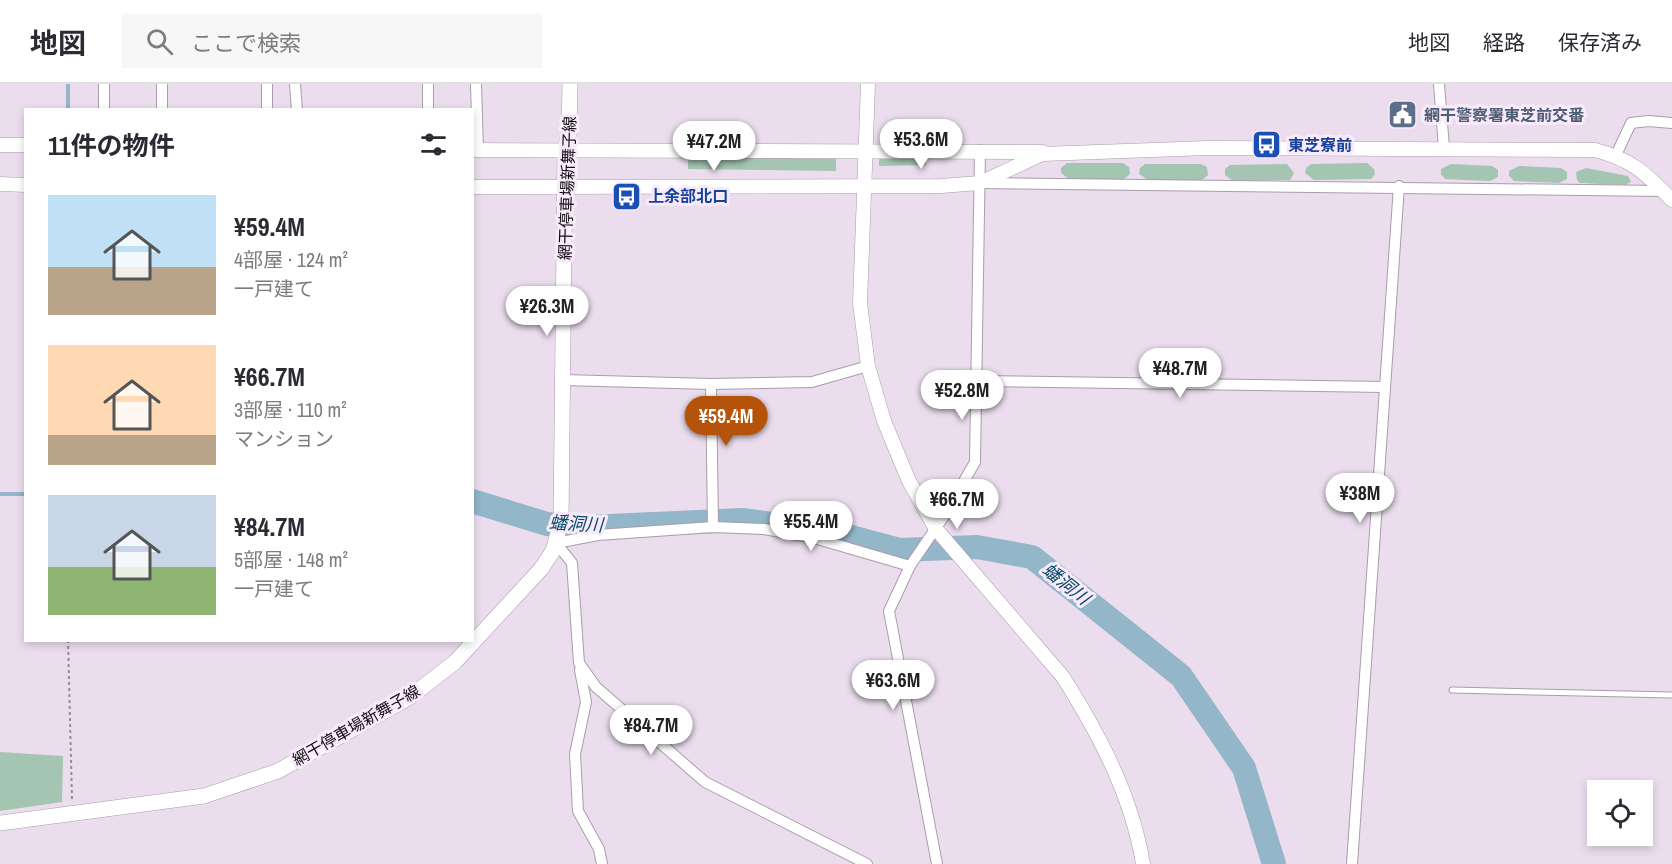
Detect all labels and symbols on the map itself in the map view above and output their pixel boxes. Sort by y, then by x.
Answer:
public building icon: 網干警察署東芝前交番 [1387,99,1419,131]
place label: 網干警察署東芝前交番 [1424,104,1584,126]
street label: 網干停車場新舞子線 [553,116,581,260]
pin: ¥53.6M [872,119,970,170]
pin: ¥47.2M [665,121,763,172]
bus stop icon: 東芝寮前 [1251,129,1283,161]
place label: 東芝寮前 [1288,134,1352,156]
bus stop icon: 上余部北口 [611,180,643,212]
place label: 上余部北口 [648,185,728,207]
pin: ¥26.3M [498,286,596,337]
pin: ¥48.7M [1131,348,1229,399]
pin: ¥52.8M [913,370,1011,421]
pin: ¥59.4M [677,396,775,447]
pin: ¥38M [1324,473,1396,524]
pin: ¥66.7M [908,479,1006,530]
pin: ¥55.4M [762,501,860,552]
water label: 蟠洞川 [548,510,606,538]
water label: 蟠洞川 [1037,557,1097,612]
pin: ¥63.6M [844,660,942,711]
street label: 網干停車場新舞子線 [288,679,424,771]
pin: ¥84.7M [602,705,700,756]

